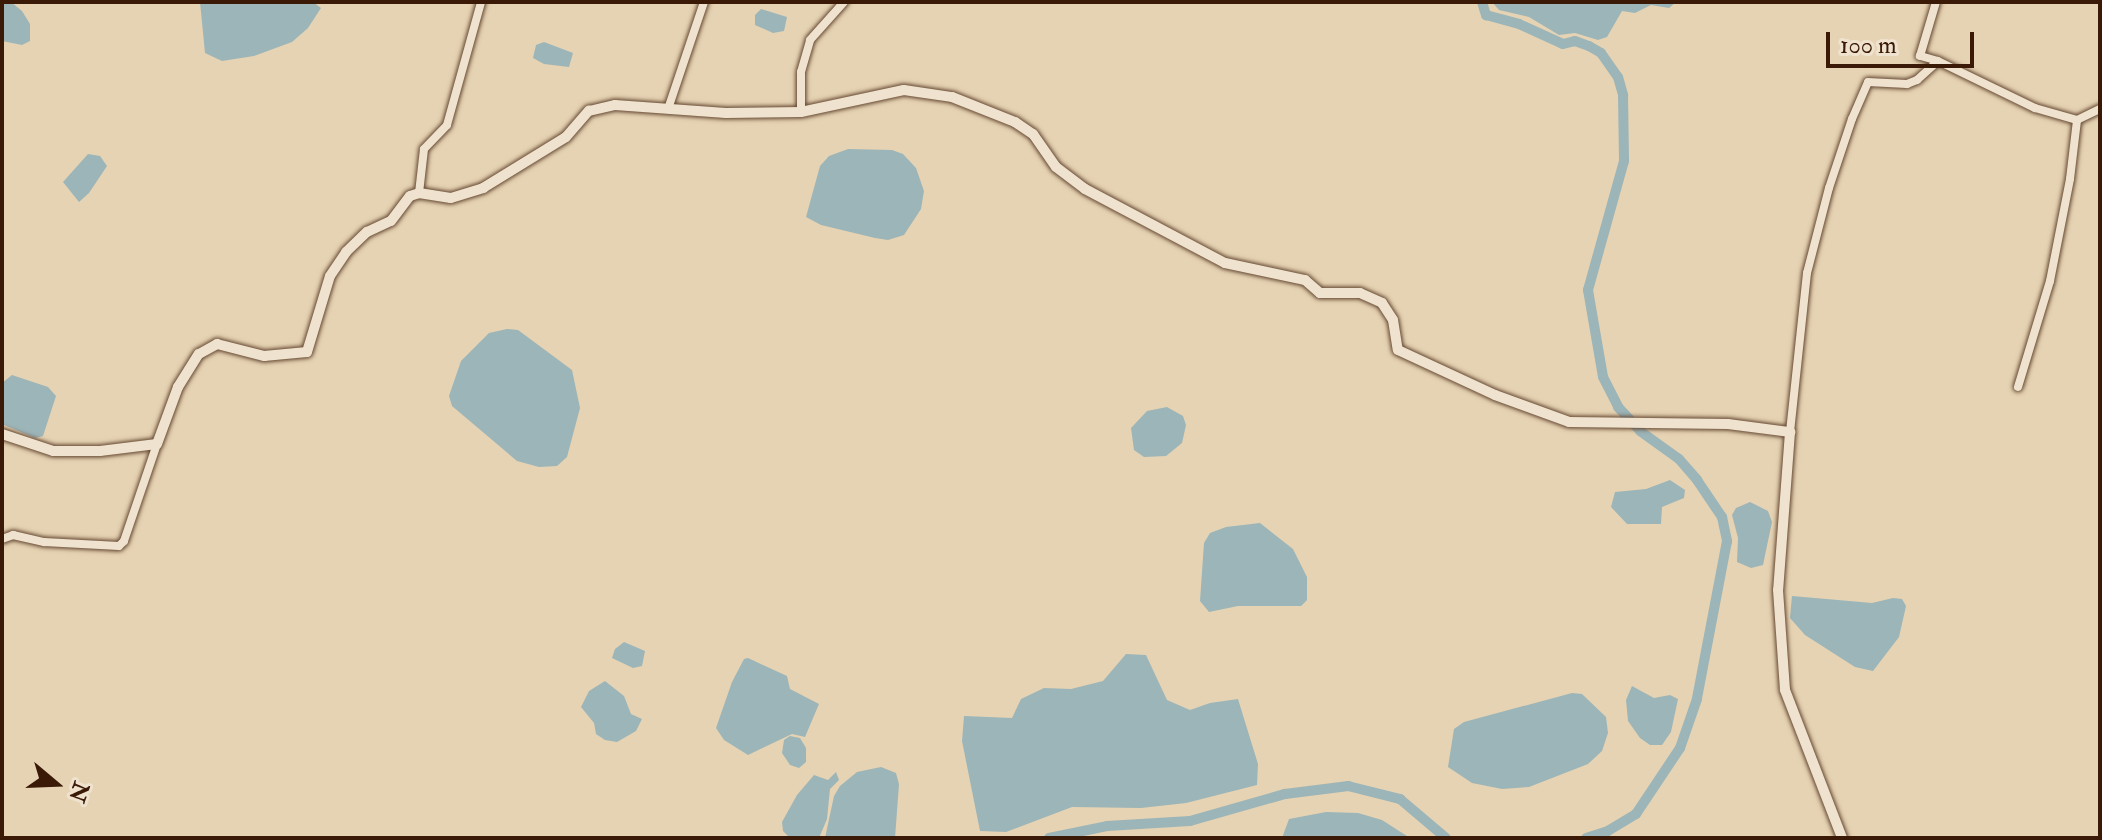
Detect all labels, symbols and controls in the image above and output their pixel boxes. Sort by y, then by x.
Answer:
scale bar [1830,16,1978,66]
text: 100 m [1840,30,1897,61]
north arrow [16,744,96,824]
text: N [62,778,95,806]

